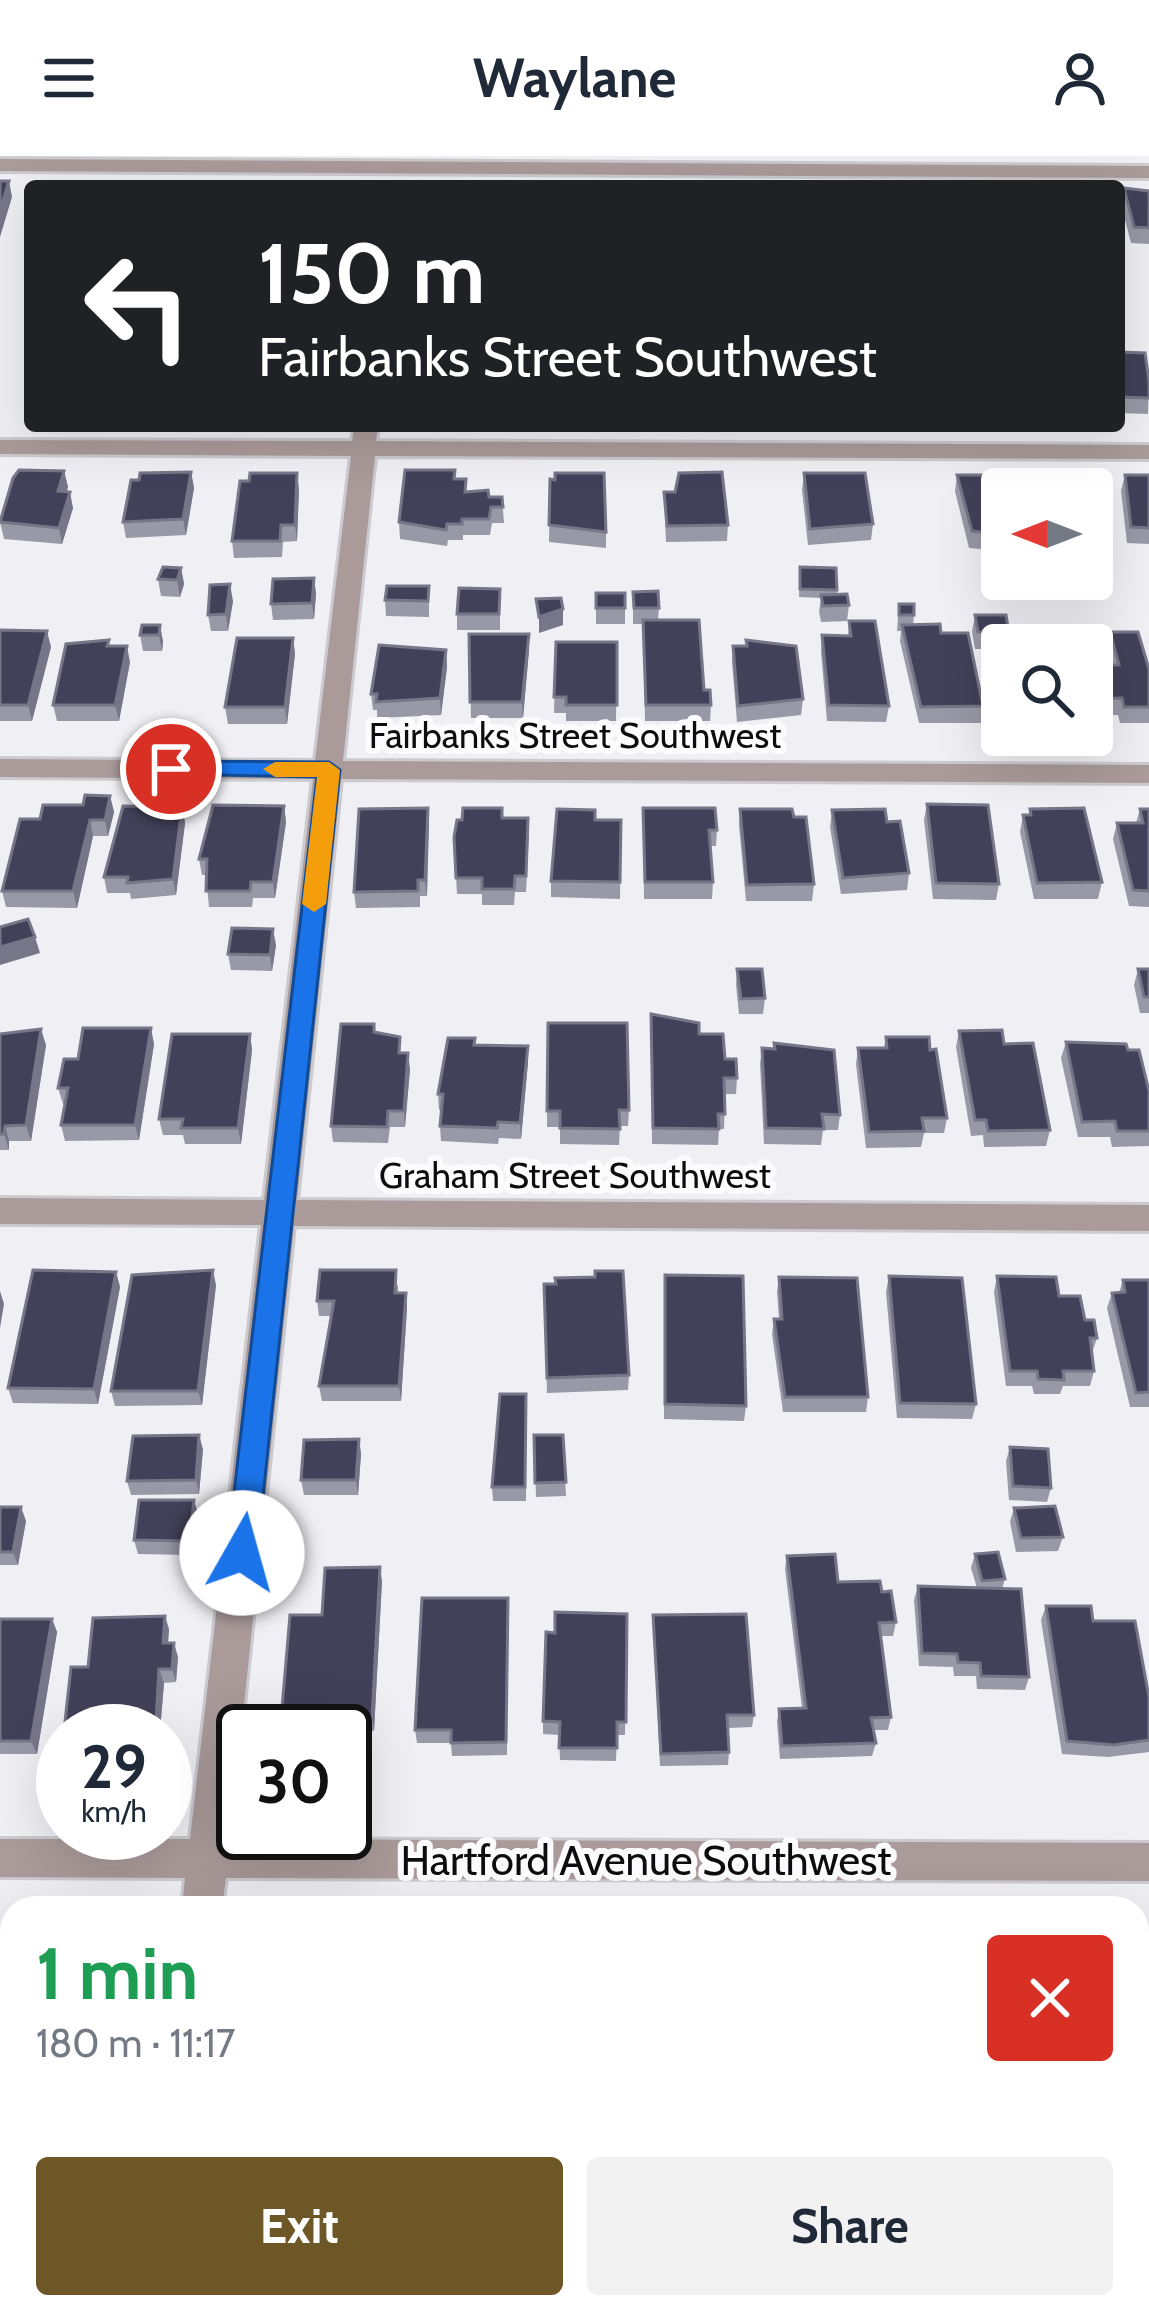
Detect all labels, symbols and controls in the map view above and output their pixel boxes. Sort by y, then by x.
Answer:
icon: menu [36,45,102,111]
text: Waylane [473,45,676,111]
icon: person [1047,45,1113,111]
text: 150 m [258,222,485,324]
icon: left [60,228,216,384]
text: Fairbanks Street Southwest [258,324,877,390]
north arrow [981,468,1113,600]
map controls [981,468,1113,756]
button: search [981,624,1113,756]
street label: Fairbanks Street Southwest [369,713,781,757]
pin [120,718,222,820]
icon: arrive [138,736,204,802]
street label: Graham Street Southwest [379,1153,771,1197]
position arrow [179,1490,305,1616]
speed limit sign: 30 [216,1704,372,1860]
text: 29 [81,1730,147,1803]
text: km/h [81,1793,147,1830]
street label: Hartford Avenue Southwest [400,1834,892,1886]
text: 1 min [36,1930,198,2017]
button: close [987,1935,1113,2061]
text: 180 m · 11:17 [36,2019,235,2067]
button: Exit [36,2157,563,2295]
button: Share [587,2157,1113,2295]

